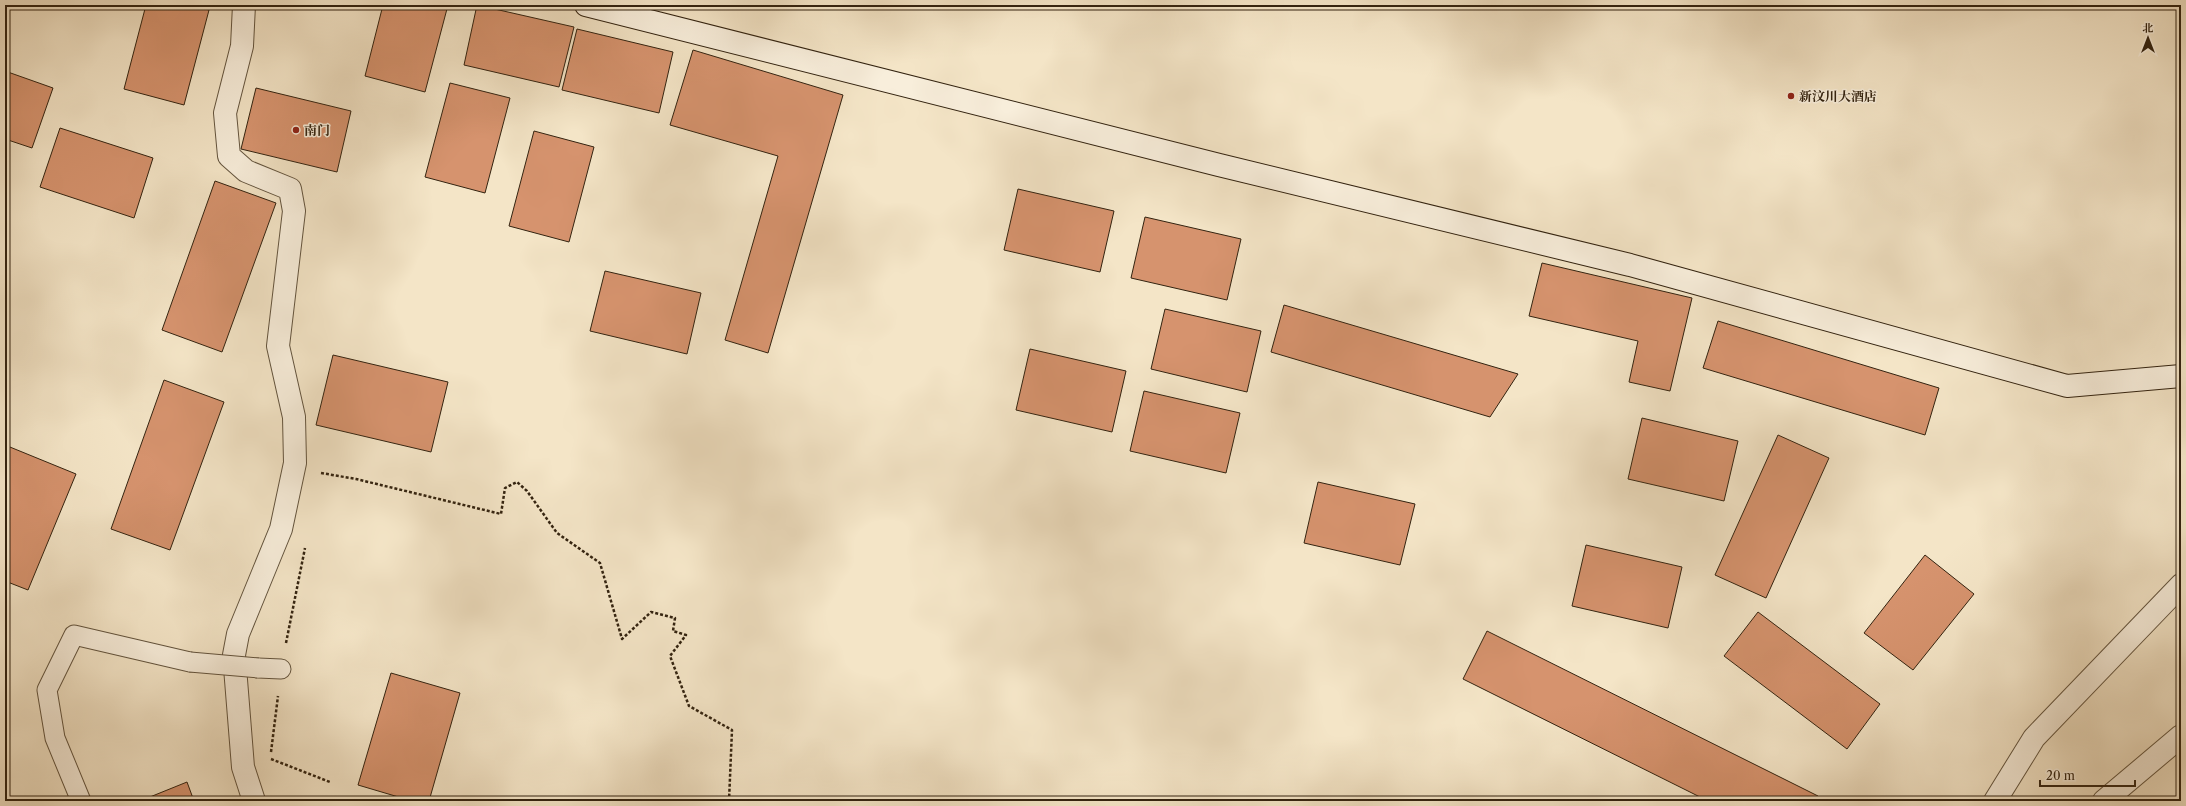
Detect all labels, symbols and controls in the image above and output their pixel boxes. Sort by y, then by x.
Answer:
north arrow [2128,18,2168,58]
text: 北 [2143,21,2154,35]
place label: 新汶川大酒店 [1799,88,1877,104]
marker: 新汶川大酒店 [1786,91,1796,101]
place label: 南门 [304,122,330,138]
marker: 南门 [291,125,301,135]
scale bar [2040,762,2135,788]
text: 20 m [2046,768,2075,783]

